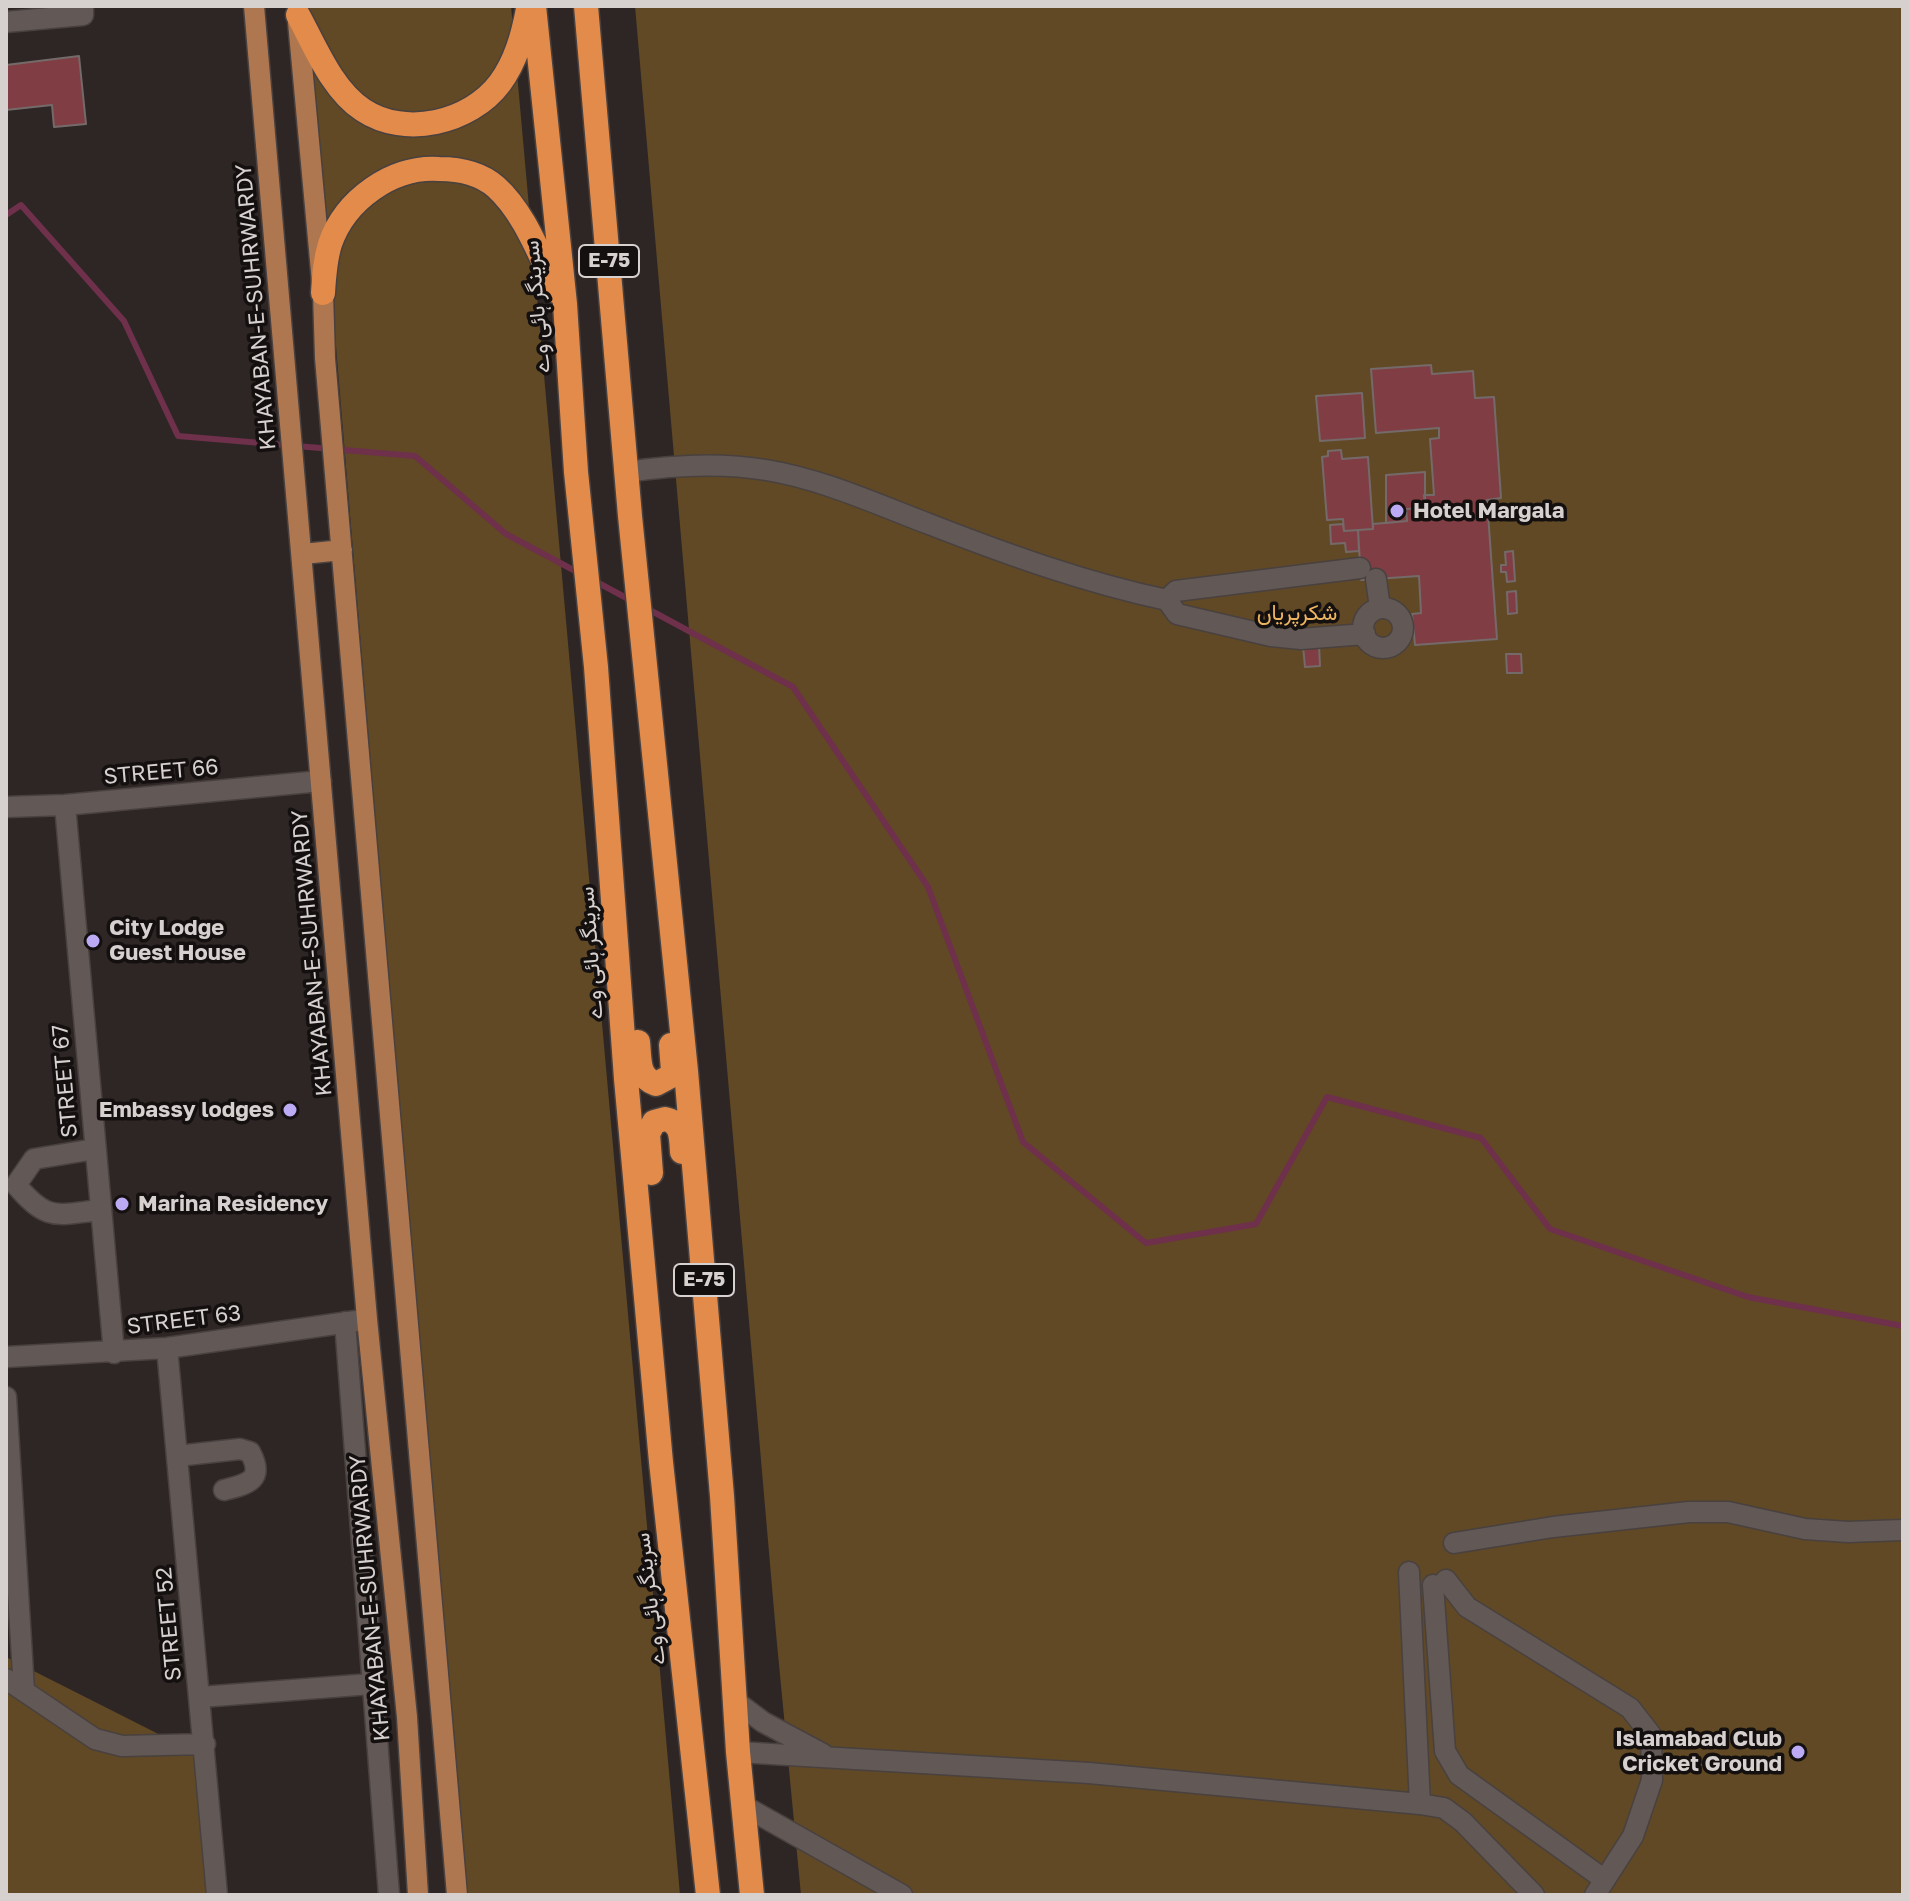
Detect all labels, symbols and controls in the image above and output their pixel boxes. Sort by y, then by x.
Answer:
street label: KHAYABAN-E-SUHRWARDY [230,163,282,451]
street label: سرینگر ہائی وے [518,240,556,374]
road number: E-75 [579,245,639,277]
place label: Hotel Margala [1413,498,1564,524]
marker: Hotel Margala [1388,502,1406,520]
park label: شکرپریاں [1257,600,1337,626]
street label: STREET 66 [102,754,220,790]
street label: KHAYABAN-E-SUHRWARDY [286,809,338,1097]
street label: سرینگر ہائی وے [573,886,609,1020]
place label: City Lodge Guest House [109,915,246,966]
marker: City Lodge Guest House [84,932,102,950]
street label: STREET 67 [47,1023,83,1139]
place label: Embassy lodges [99,1097,274,1123]
marker: Embassy lodges [281,1101,299,1119]
place label: Marina Residency [138,1191,328,1217]
marker: Marina Residency [113,1195,131,1213]
road number: E-75 [674,1264,734,1296]
street label: STREET 63 [125,1300,243,1340]
street label: KHAYABAN-E-SUHRWARDY [344,1454,396,1742]
street label: سرینگر ہائی وے [629,1531,671,1667]
street label: STREET 52 [151,1566,187,1682]
place label: Islamabad Club Cricket Ground [1615,1726,1782,1778]
marker: Islamabad Club Cricket Ground [1789,1743,1807,1761]

